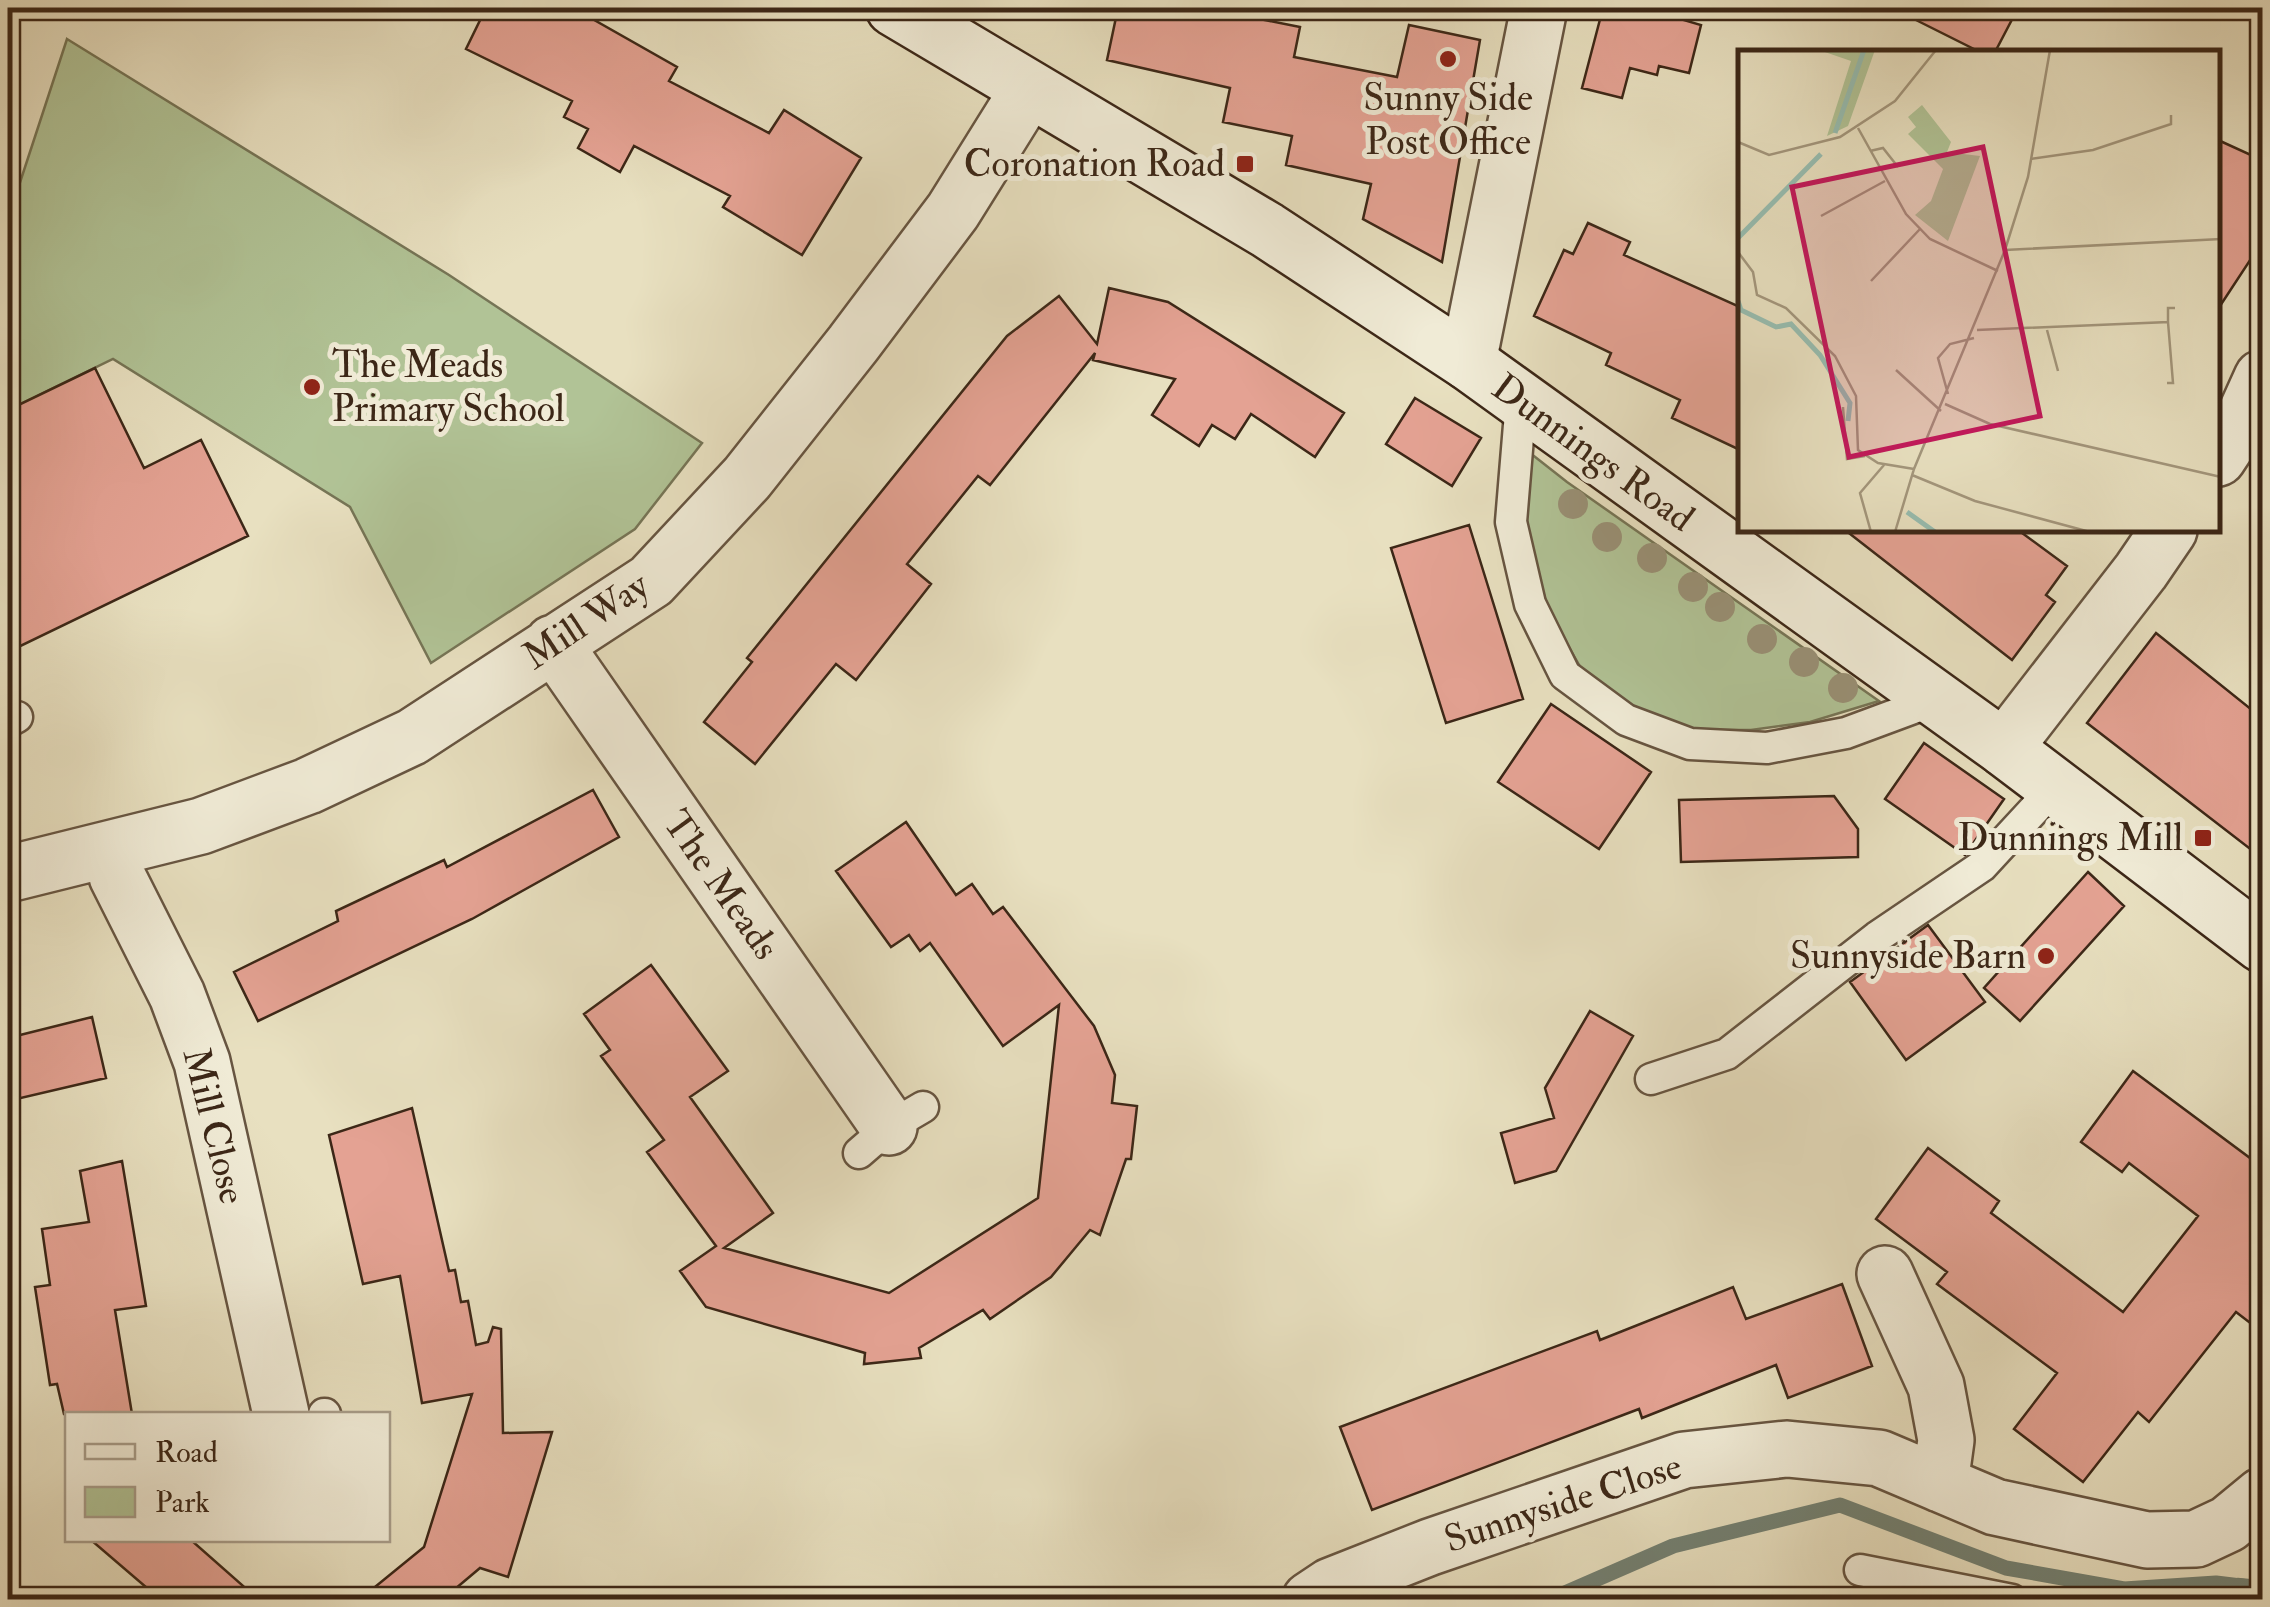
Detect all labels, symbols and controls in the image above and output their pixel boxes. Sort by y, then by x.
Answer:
marker: Sunny Side Post Office [1437,48,1459,70]
inset map [1738,50,2220,532]
place label: Sunny Side Post Office [1363,74,1533,166]
place label: Coronation Road [964,140,1225,188]
marker: Coronation Road [1234,153,1256,175]
place label: The Meads Primary School [332,341,565,433]
street label: Dunnings Road [1482,363,1704,543]
marker: The Meads Primary School [301,376,323,398]
street label: Mill Way [514,561,659,681]
street label: The Meads [652,801,790,969]
place label: Dunnings Mill [1957,814,2183,862]
marker: Dunnings Mill [2192,827,2214,849]
place label: Sunnyside Barn [1790,932,2026,980]
marker: Sunnyside Barn [2035,945,2057,967]
street label: Mill Close [171,1043,257,1209]
legend [65,1412,390,1542]
text: Road [155,1434,218,1471]
street label: Sunnyside Close [1438,1442,1688,1564]
text: Park [155,1484,210,1521]

